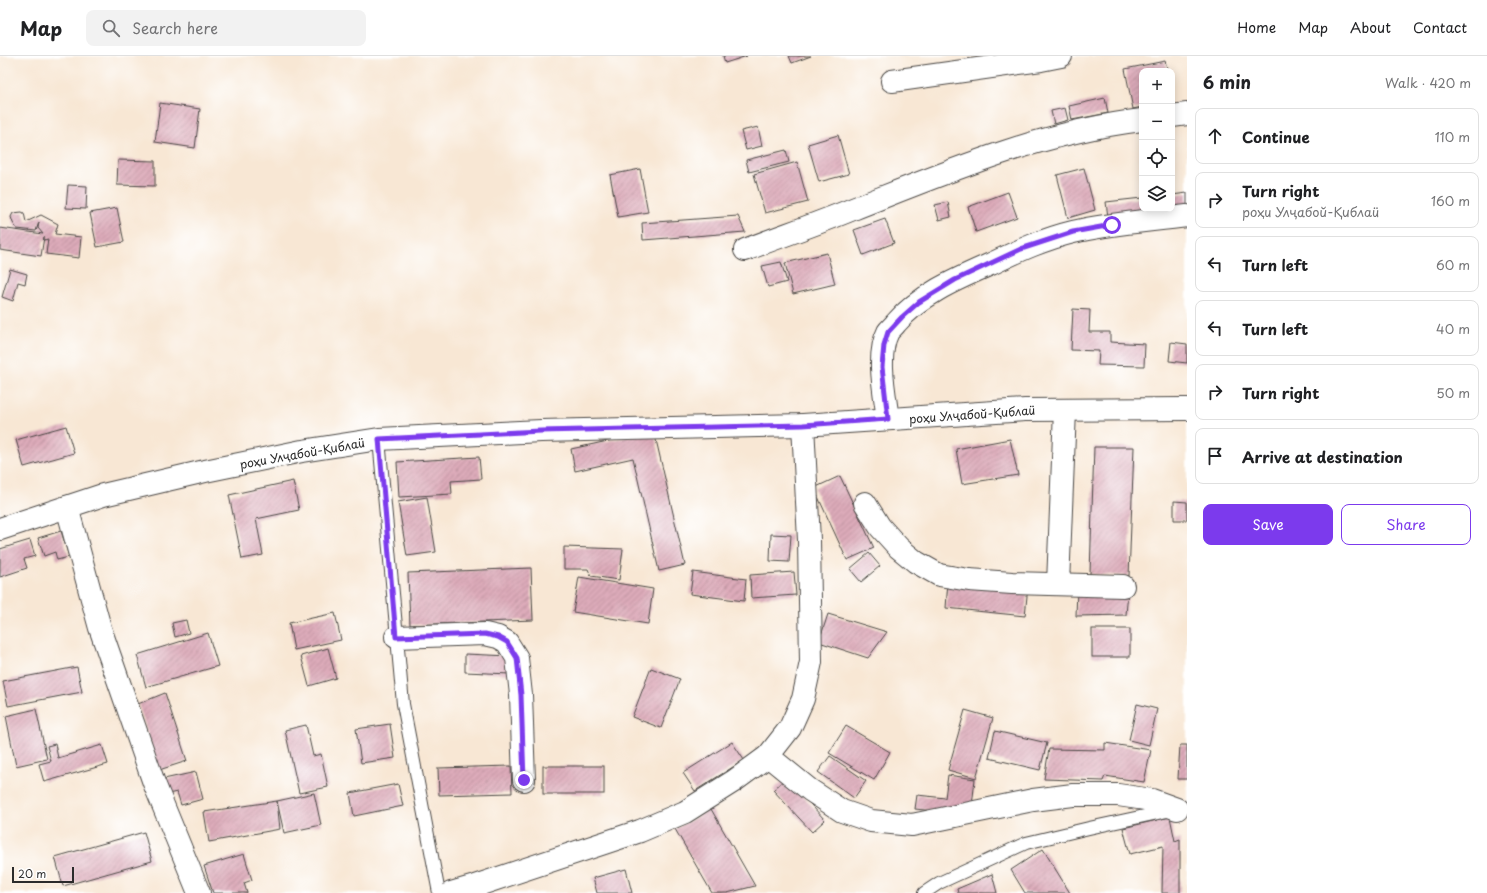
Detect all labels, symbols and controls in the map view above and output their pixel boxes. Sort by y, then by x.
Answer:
search box [86,10,366,46]
text: Map [20,14,62,42]
text: Search here [132,16,218,39]
icon: search [100,17,122,39]
text: Home [1237,17,1276,38]
text: Map [1298,17,1328,38]
text: About [1350,17,1391,38]
text: Contact [1413,17,1467,38]
map controls [1139,68,1175,212]
button: + [1139,68,1175,104]
text: 6 min [1203,69,1251,95]
text: Walk · 420 m [1385,73,1471,92]
button: − [1139,104,1175,140]
icon: ahead [1204,125,1226,147]
text: Continue [1242,125,1310,148]
text: 110 m [1435,127,1470,146]
button: locate [1139,140,1175,176]
button: layers [1139,176,1175,212]
text: Turn right [1242,179,1319,202]
icon: right [1204,189,1226,211]
text: 160 m [1431,191,1470,210]
text: роҳи Улҷабой-Қиблаӣ [1242,202,1379,221]
route start [1103,216,1121,234]
icon: left [1204,253,1226,275]
text: Turn left [1242,253,1308,276]
text: 60 m [1436,255,1470,274]
icon: left [1204,317,1226,339]
text: Turn left [1242,317,1308,340]
text: 40 m [1436,319,1470,338]
icon: right [1204,381,1226,403]
text: Turn right [1242,381,1319,404]
text: 50 m [1436,383,1470,402]
street label: роҳи Улҷабой-Қиблаӣ [908,401,1036,427]
street label: роҳи Улҷабой-Қиблаӣ [238,433,366,473]
icon: arrive [1204,445,1226,467]
text: Arrive at destination [1242,445,1403,468]
button: Save [1203,504,1333,545]
button: Share [1341,504,1471,545]
route end [515,771,533,789]
scale bar [12,865,74,884]
text: 20 m [18,865,46,882]

